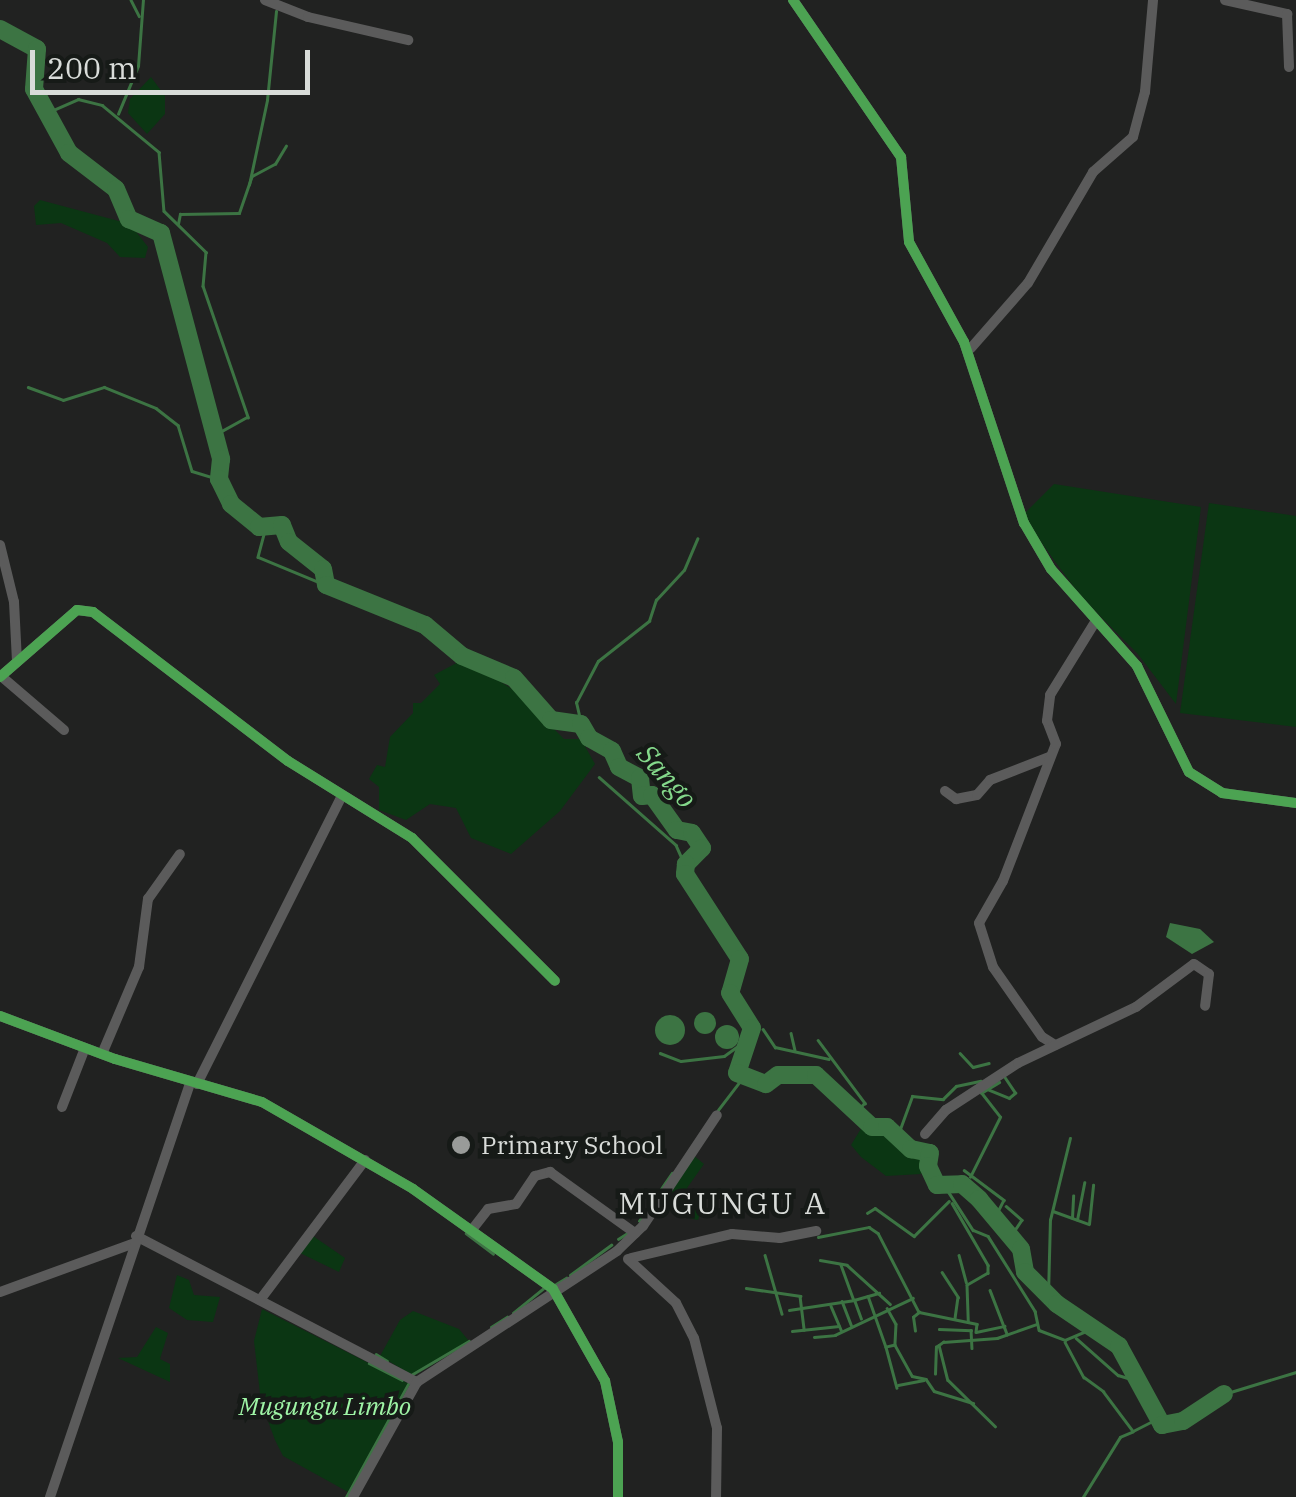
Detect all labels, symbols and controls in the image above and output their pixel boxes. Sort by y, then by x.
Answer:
scale bar [35,30,315,92]
text: 200 m [47,48,137,87]
water label: Sango [630,737,704,815]
place label: Primary School [481,1130,663,1160]
marker: Primary School [450,1134,472,1156]
district label: MUGUNGU A [619,1185,827,1221]
park label: Mugungu Limbo [239,1391,411,1421]

